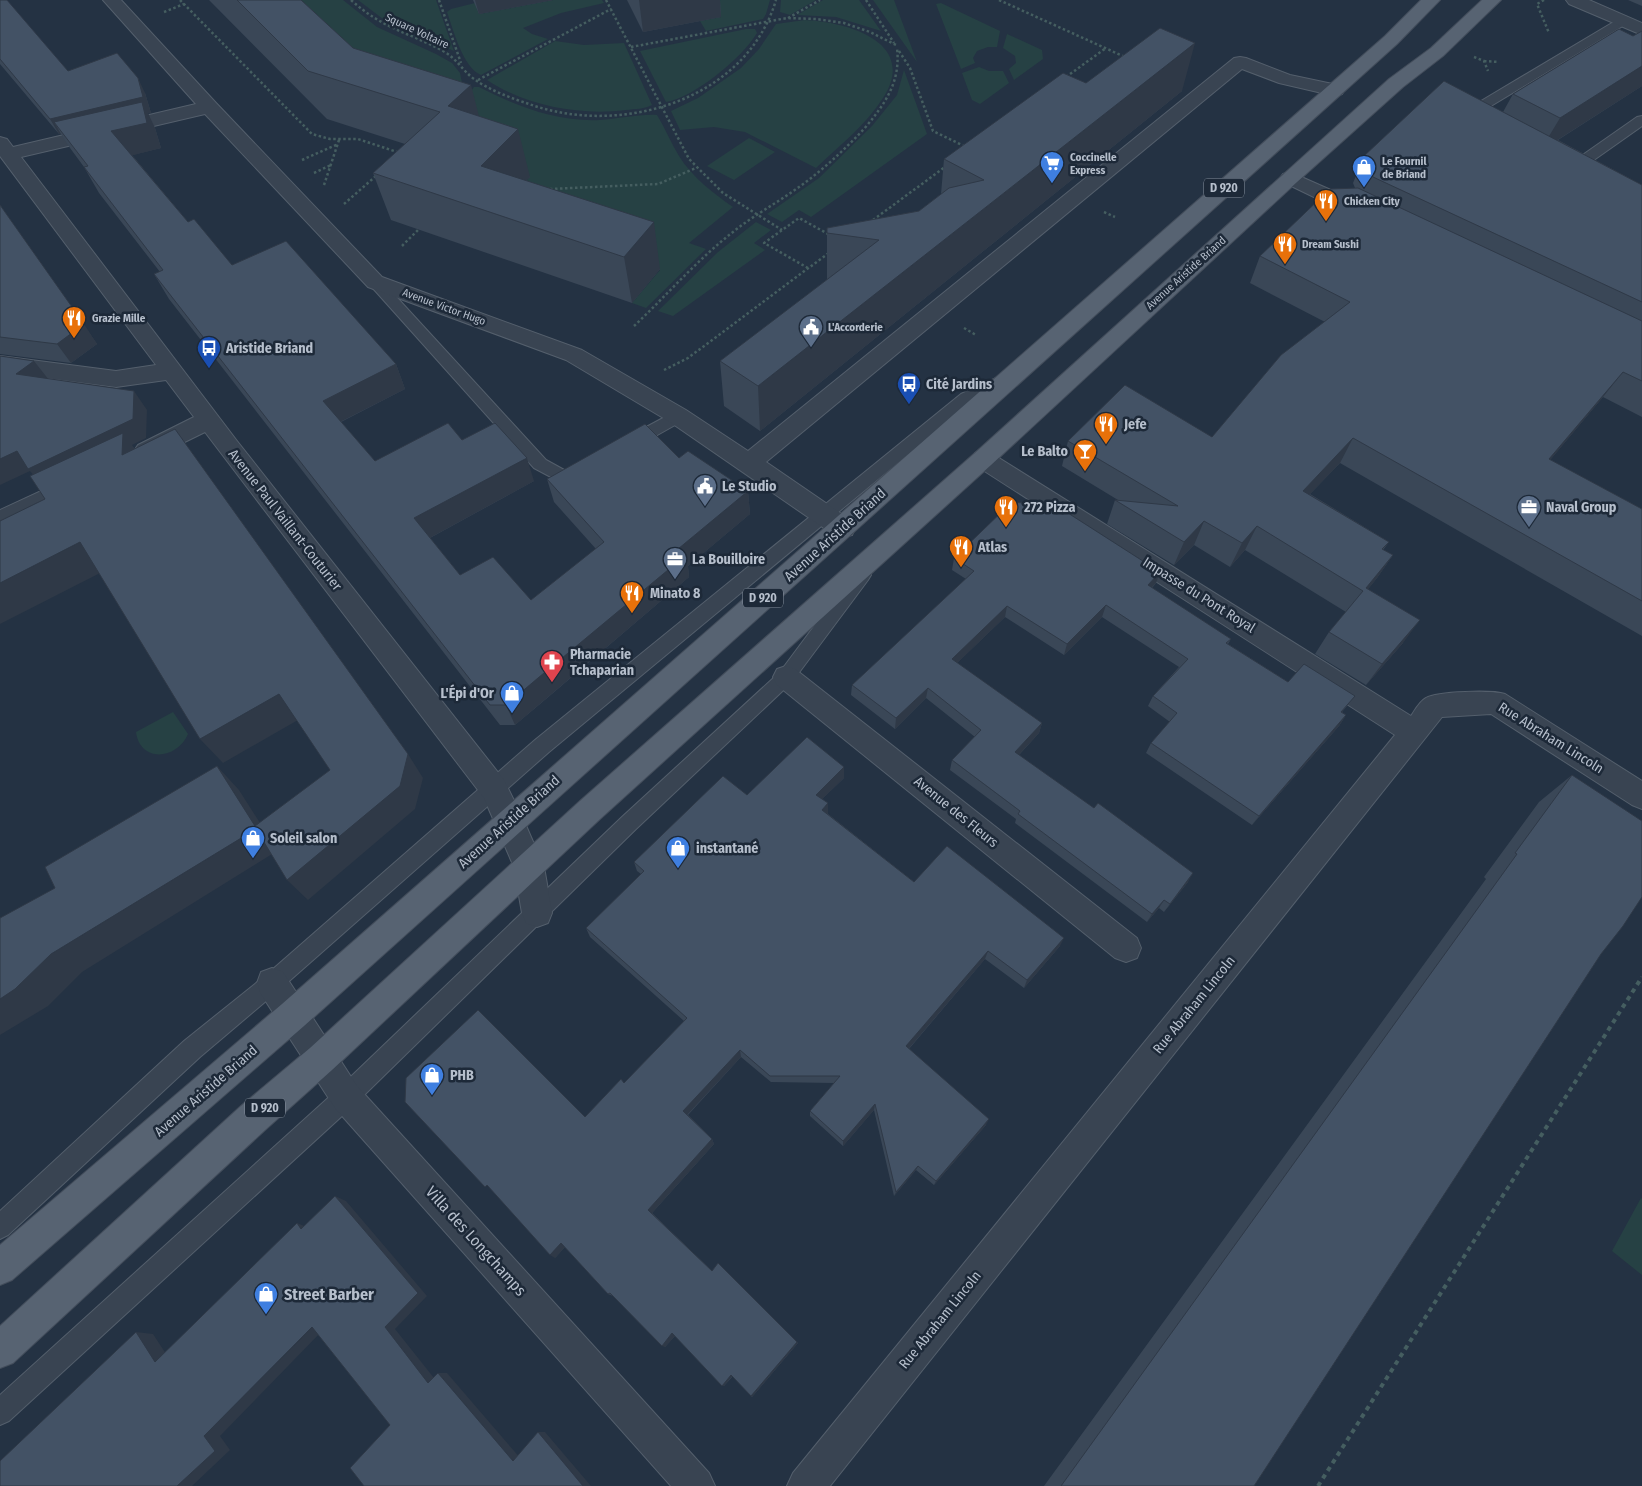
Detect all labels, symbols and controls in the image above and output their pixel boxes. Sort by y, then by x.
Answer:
street label: Square Voltaire [383,11,451,51]
supermarket icon: Coccinelle Express [1039,150,1065,184]
place label: Coccinelle Express [1070,151,1117,177]
shop icon: Le Fournil de Briand [1351,154,1377,188]
place label: Le Fournil de Briand [1382,155,1427,181]
road number: D 920 [1204,178,1244,198]
restaurant icon: Chicken City [1313,188,1339,222]
place label: Chicken City [1344,195,1401,208]
restaurant icon: Dream Sushi [1272,231,1298,265]
street label: Avenue Aristide Briand [1143,234,1229,312]
place label: Dream Sushi [1302,238,1359,251]
street label: Avenue Victor Hugo [401,286,488,328]
restaurant icon: Grazie Mille [61,305,87,339]
place label: Grazie Mille [92,312,146,325]
public building icon: L'Accorderie [798,314,824,348]
place label: L'Accorderie [828,321,883,334]
bus stop icon: Aristide Briand [196,335,222,369]
place label: Aristide Briand [225,340,313,357]
bus stop icon: Cité Jardins [896,371,922,405]
place label: Cité Jardins [926,376,992,393]
restaurant icon: Jefe [1093,411,1119,445]
place label: Jefe [1123,416,1147,433]
bar icon: Le Balto [1072,438,1098,472]
place label: Le Balto [1021,443,1069,460]
street label: Avenue Paul Vaillant-Couturier [225,446,345,594]
public building icon: Le Studio [692,473,718,507]
place label: Le Studio [722,478,777,495]
street label: Avenue Aristide Briand [781,485,889,585]
restaurant icon: 272 Pizza [993,494,1019,528]
office icon: Naval Group [1516,494,1542,528]
place label: 272 Pizza [1023,499,1076,516]
place label: Naval Group [1546,499,1617,516]
restaurant icon: Atlas [948,534,974,568]
place label: Atlas [977,539,1007,556]
office icon: La Bouilloire [662,546,688,580]
place label: La Bouilloire [692,551,765,568]
street label: Impasse du Pont Royal [1140,554,1259,637]
restaurant icon: Minato 8 [619,580,645,614]
place label: Minato 8 [650,585,701,602]
road number: D 920 [743,588,783,608]
place label: Pharmacie Tchaparian [570,646,634,679]
pharmacy icon: Pharmacie Tchaparian [539,649,565,683]
shop icon: L'Épi d'Or [499,680,525,714]
place label: L'Épi d'Or [440,684,495,702]
street label: Rue Abraham Lincoln [1495,699,1607,777]
street label: Avenue Aristide Briand [455,772,563,872]
street label: Avenue des Fleurs [910,773,1002,851]
shop icon: Soleil salon [240,825,266,859]
place label: Soleil salon [270,830,337,847]
shop icon: instantané [665,835,691,869]
place label: instantané [696,840,758,857]
street label: Rue Abraham Lincoln [1149,953,1239,1057]
street label: Avenue Aristide Briand [151,1042,261,1140]
shop icon: PHB [419,1062,445,1096]
place label: PHB [450,1067,474,1084]
road number: D 920 [245,1098,285,1118]
street label: Villa des Longchamps [422,1182,530,1300]
street label: Rue Abraham Lincoln [895,1268,985,1372]
shop icon: Street Barber [253,1281,279,1315]
place label: Street Barber [284,1285,374,1304]

